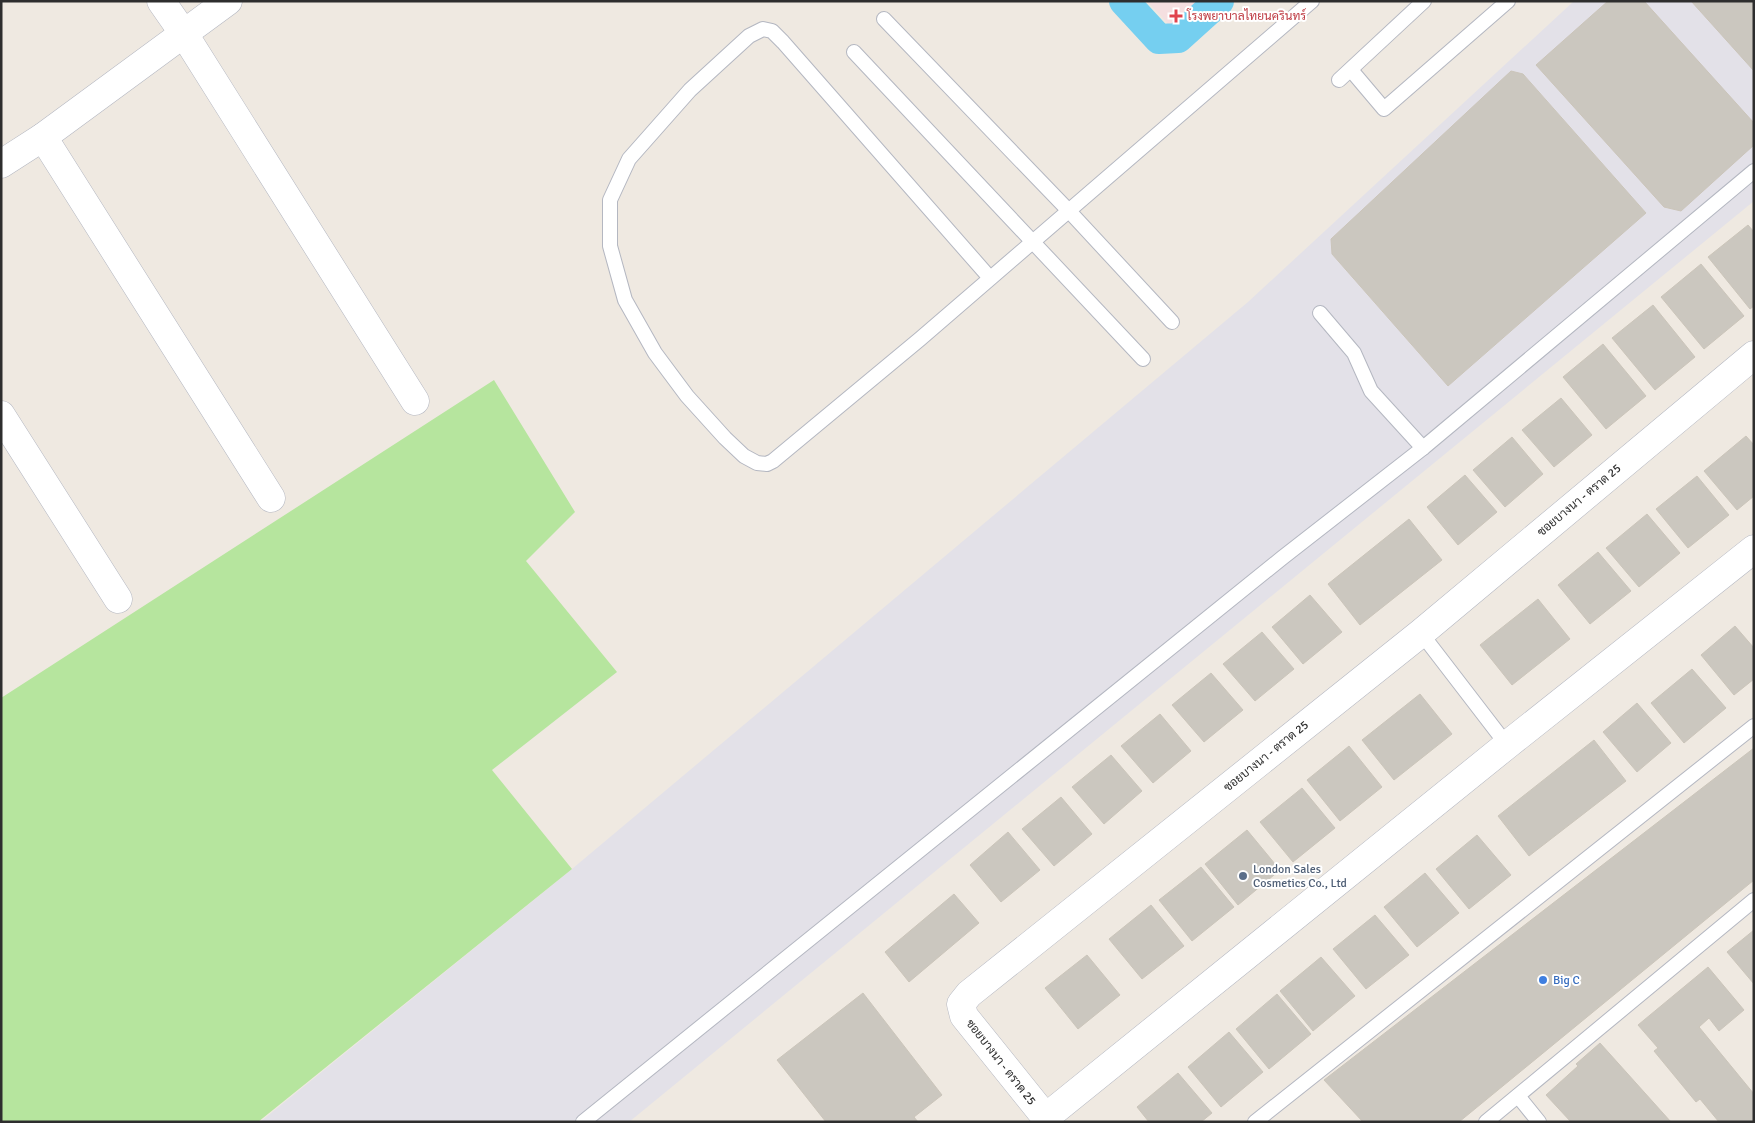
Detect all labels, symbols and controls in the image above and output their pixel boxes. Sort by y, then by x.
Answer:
place label: โรงพยาบาลไทยนครินทร์ [1186,8,1306,24]
marker: โรงพยาบาลไทยนครินทร์ [1169,9,1183,23]
street label: ซอยบางนา - ตราด 25 [1534,461,1624,540]
street label: ซอยบางนา - ตราด 25 [1221,718,1312,795]
place label: London Sales Cosmetics Co., Ltd [1253,862,1347,891]
marker: London Sales Cosmetics Co., Ltd [1237,870,1249,882]
place label: Big C [1553,973,1580,988]
marker: Big C [1537,974,1549,986]
street label: ซอยบางนา - ตราด 25 [962,1016,1039,1108]

